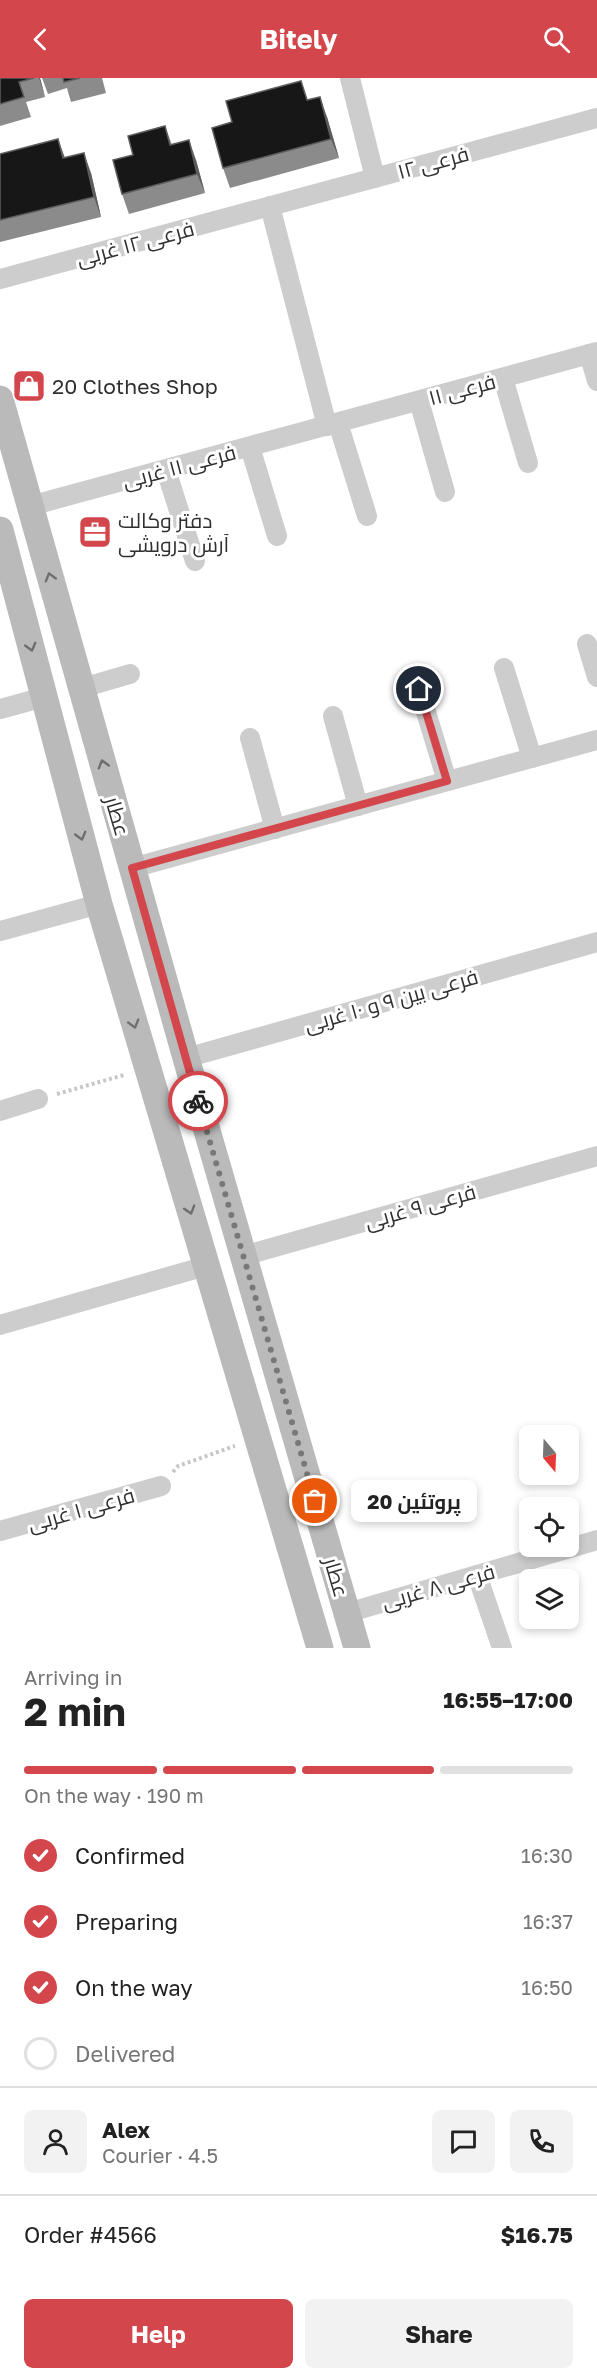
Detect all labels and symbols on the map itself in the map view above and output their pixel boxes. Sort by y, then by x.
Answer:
street label: فرعی ۱۲ [394,140,472,185]
street label: فرعی ۱۲ غربی [73,215,197,272]
shop icon: 20 Clothes Shop [11,368,47,404]
street label: فرعی ۱۱ [426,368,499,411]
place label: 20 Clothes Shop [52,373,218,399]
street label: فرعی ۱۱ غربی [119,438,239,495]
place label: دفتر وکالت آرش درویشی [118,507,230,558]
office icon: دفتر وکالت آرش درویشی [77,514,113,550]
one-way arrow [45,572,57,583]
one-way arrow [24,642,36,652]
pin [393,663,444,714]
one-way arrow [98,759,110,770]
street label: عطار [100,792,136,839]
one-way arrow [73,831,86,841]
street label: فرعی بین ۹ و ۱۰ غربی [301,963,481,1038]
one-way arrow [126,1019,139,1029]
courier [168,1071,228,1131]
street label: فرعی ۹ غربی [361,1178,479,1235]
one-way arrow [183,1205,195,1215]
north arrow [519,1425,579,1485]
pin [289,1475,340,1526]
callout: پروتئین 20 [351,1480,477,1522]
street label: فرعی ۱ غربی [25,1481,138,1538]
street label: عطار [319,1553,355,1600]
street label: فرعی ۸ غربی [378,1557,498,1616]

